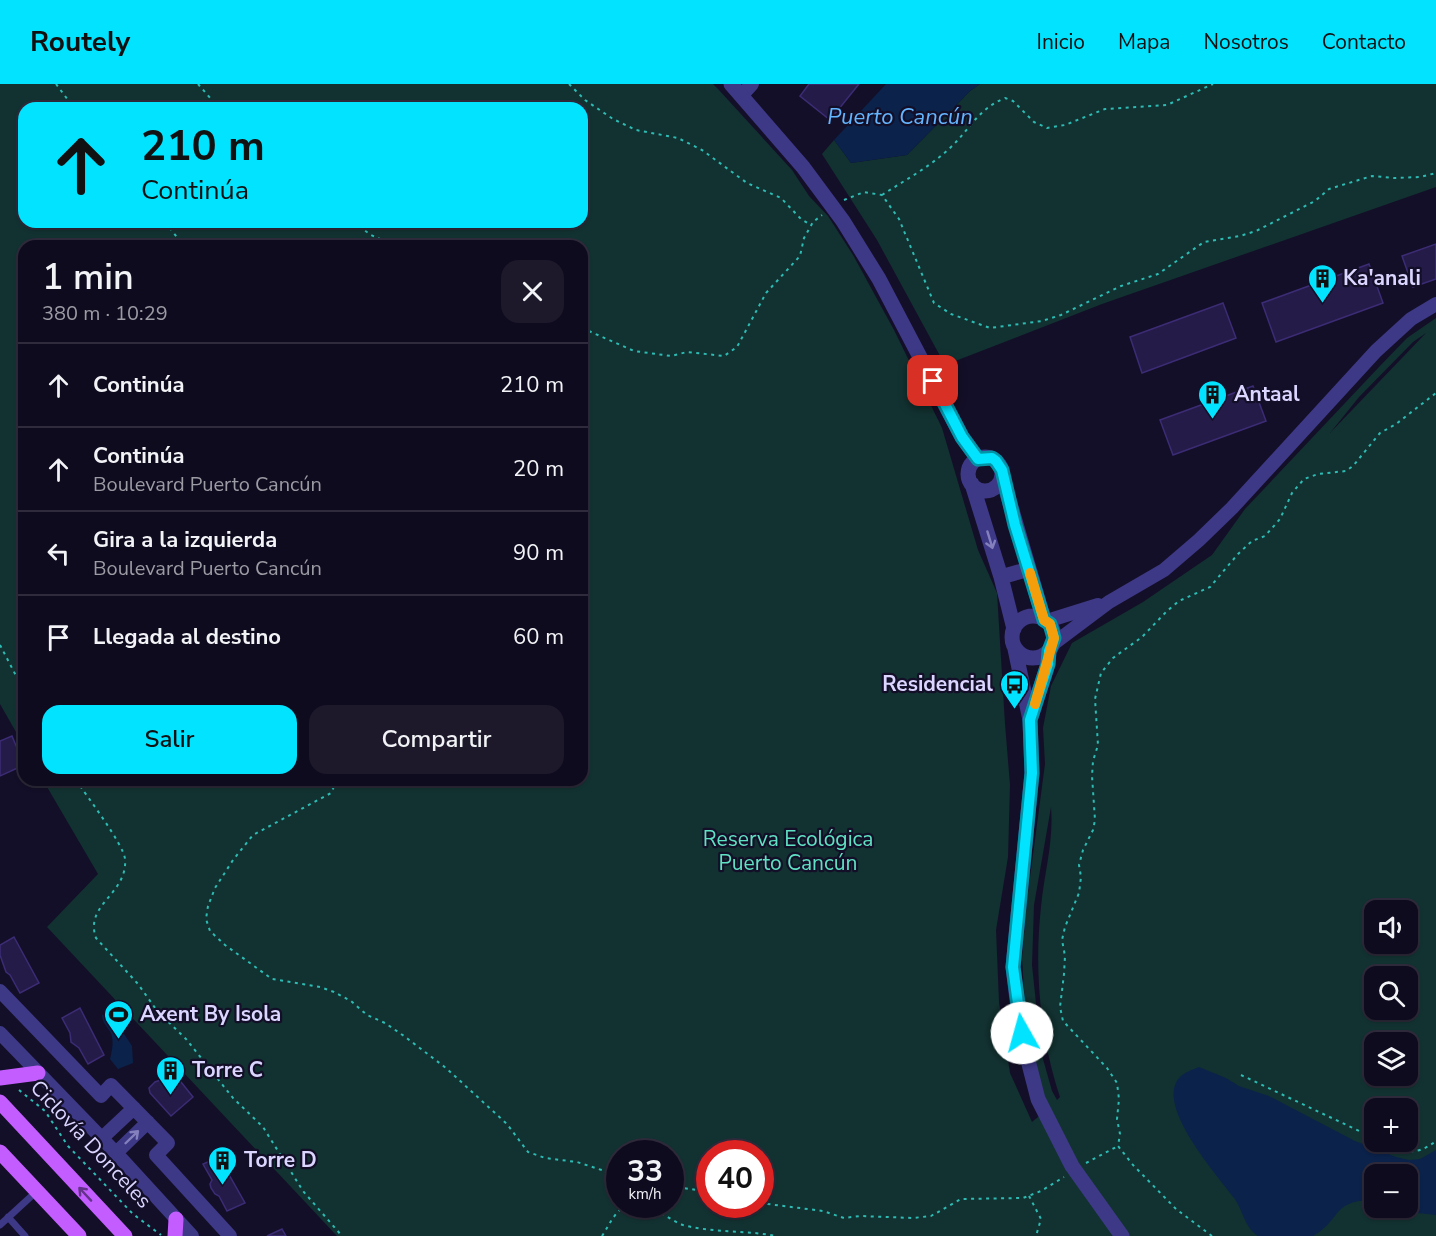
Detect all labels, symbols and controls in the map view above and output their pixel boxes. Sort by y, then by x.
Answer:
text: Routely [30,23,130,61]
text: Inicio [1037,28,1085,56]
text: Mapa [1118,28,1170,56]
text: Nosotros [1203,28,1289,56]
text: Contacto [1322,28,1406,56]
water label: Puerto Cancún [827,102,973,132]
text: 210 m [141,118,265,175]
icon: ahead [42,126,120,204]
text: Continúa [141,172,249,209]
text: 1 min [42,253,134,302]
button: close [501,260,564,323]
building icon: Ka'anali [1306,262,1338,304]
place label: Ka'anali [1343,264,1421,292]
text: 380 m · 10:29 [42,300,168,327]
pin [907,355,958,406]
icon: arrive [916,364,949,397]
icon: ahead [42,369,75,402]
text: Continúa [93,370,184,400]
text: 210 m [500,370,564,400]
building icon: Antaal [1197,378,1229,420]
place label: Antaal [1234,380,1300,408]
text: Continúa [93,441,184,471]
icon: ahead [42,453,75,486]
text: 20 m [513,454,564,484]
text: Boulevard Puerto Cancún [93,471,322,498]
text: Gira a la izquierda [93,525,277,555]
one-way arrow [985,530,996,549]
icon: left [42,537,75,570]
text: 90 m [513,538,564,568]
text: Boulevard Puerto Cancún [93,555,322,582]
icon: arrive [42,621,75,654]
text: Llegada al destino [93,622,281,652]
text: 60 m [513,622,564,652]
bus stop icon: Residencial [998,668,1030,710]
place label: Residencial [882,670,993,698]
button: Salir [42,705,297,774]
button: Compartir [309,705,564,774]
park label: Reserva Ecológica Puerto Cancún [703,825,873,877]
map controls [1364,900,1418,1218]
button: sound [1364,900,1418,954]
button: search [1364,966,1418,1020]
sports icon: Axent By Isola [103,998,135,1040]
place label: Axent By Isola [140,1000,281,1028]
position arrow [990,1001,1054,1065]
button: layers [1364,1032,1418,1086]
building icon: Torre C [155,1054,187,1096]
place label: Torre C [192,1056,263,1084]
street label: Ciclovía Donceles [24,1074,158,1214]
button: + [1364,1098,1418,1152]
one-way arrow [124,1131,139,1145]
speed limit sign: 40 [696,1140,774,1218]
building icon: Torre D [207,1144,239,1186]
place label: Torre D [244,1146,317,1174]
text: 33 [627,1151,663,1192]
button: − [1364,1164,1418,1218]
text: km/h [628,1184,662,1204]
one-way arrow [78,1186,92,1201]

